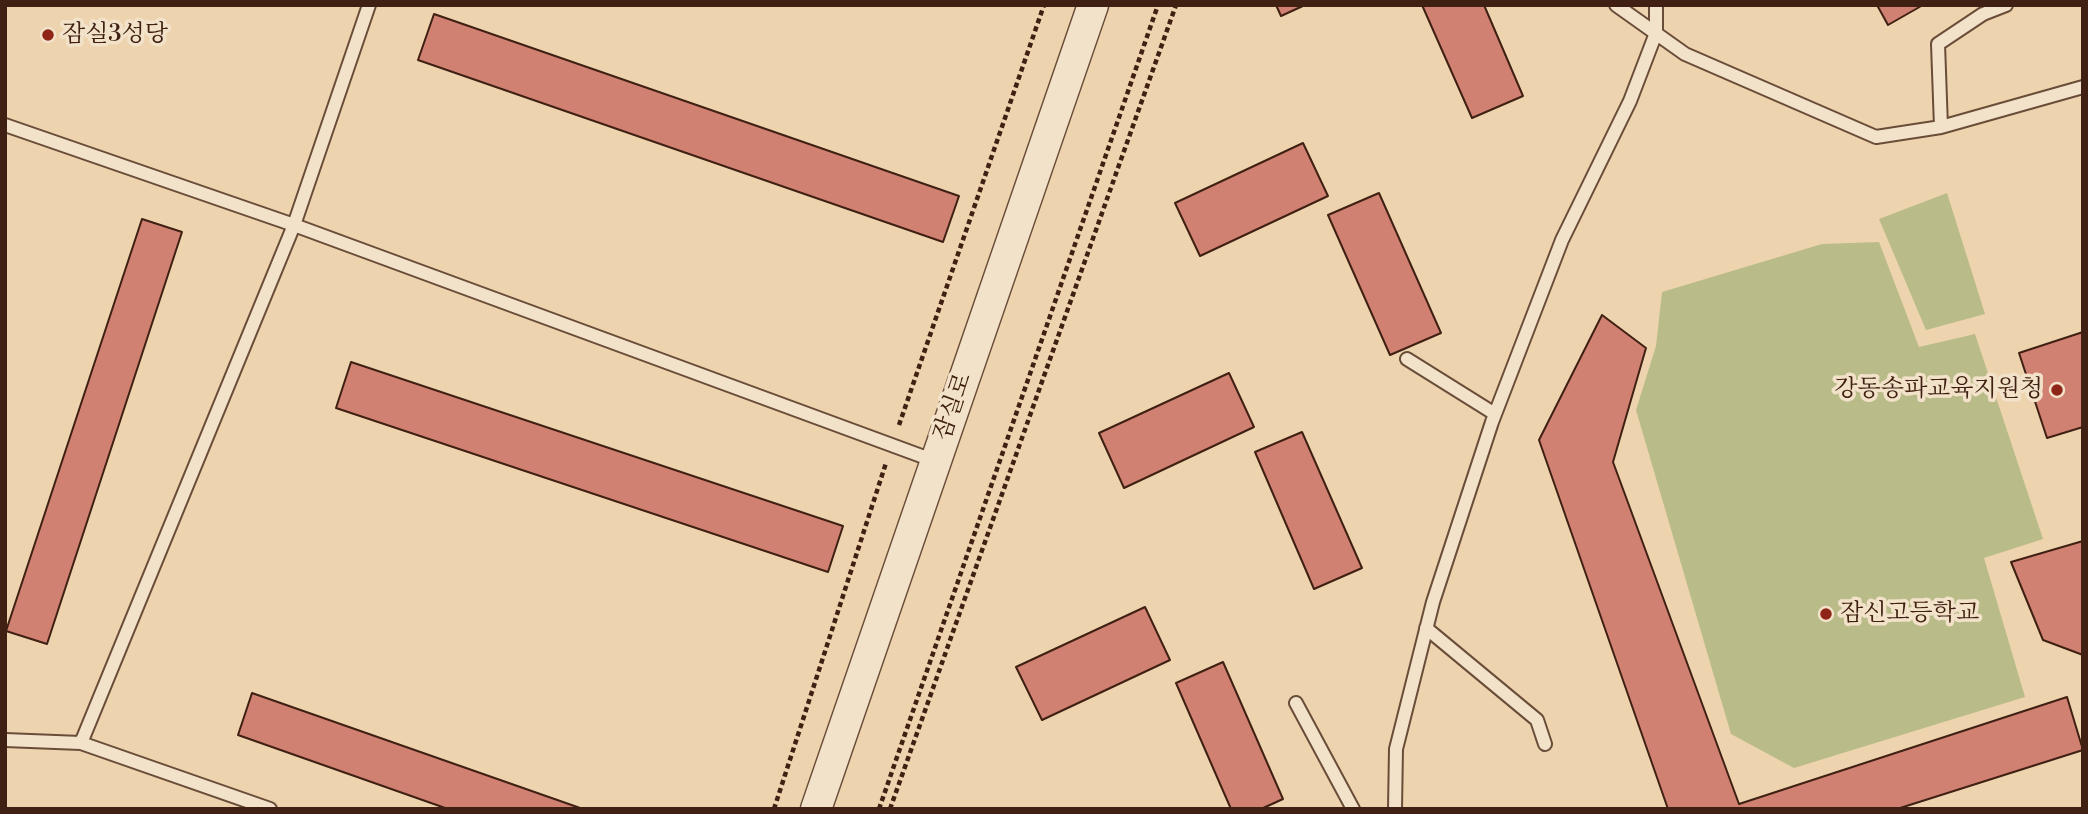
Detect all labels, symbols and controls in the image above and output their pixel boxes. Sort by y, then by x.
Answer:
place label: 잠실3성당 [62,21,168,49]
marker: 잠실3성당 [40,27,56,43]
street label: 잠실로 [929,369,979,445]
place label: 강동송파교육지원청 [1834,376,2043,404]
marker: 강동송파교육지원청 [2049,382,2065,398]
place label: 잠신고등학교 [1840,600,1979,628]
marker: 잠신고등학교 [1818,606,1834,622]

